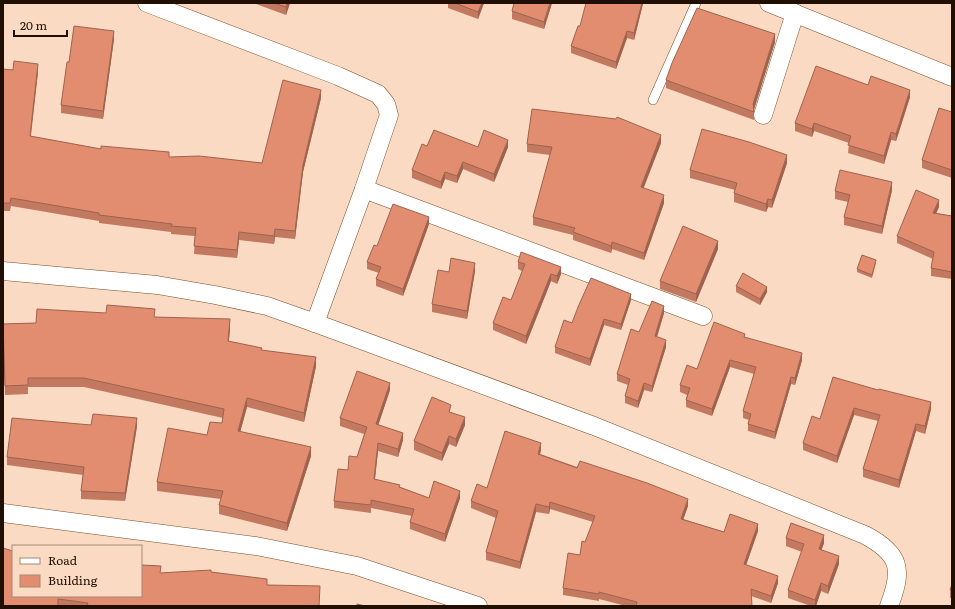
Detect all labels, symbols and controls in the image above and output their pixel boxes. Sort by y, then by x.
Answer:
scale bar [14,12,67,38]
text: 20 m [20,16,47,34]
legend [12,545,142,597]
text: Road [48,551,78,569]
text: Building [48,571,98,589]

